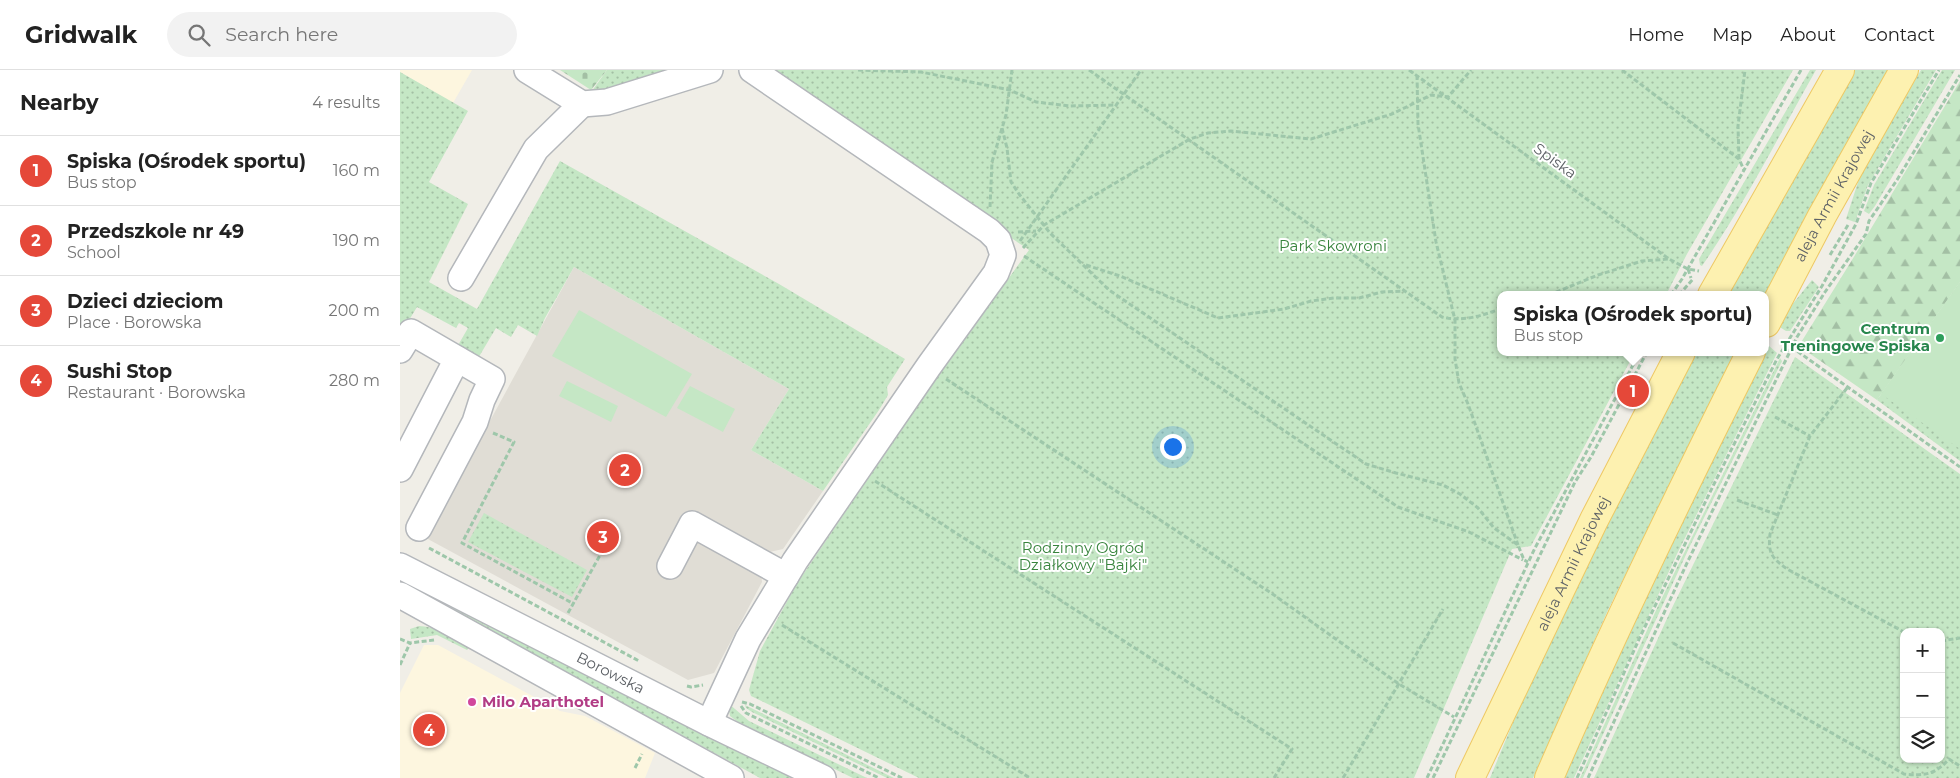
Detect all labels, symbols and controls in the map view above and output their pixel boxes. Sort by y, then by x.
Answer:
search box [167,12,517,57]
text: Gridwalk [25,20,137,49]
icon: search [185,21,213,49]
text: Search here [225,23,338,46]
text: Home [1628,24,1684,46]
text: Map [1712,24,1752,46]
text: About [1780,24,1836,46]
text: Contact [1864,24,1935,46]
text: Nearby [20,90,99,115]
text: 4 results [312,93,380,112]
street label: aleja Armii Krajowej [1790,127,1877,265]
street label: Spiska [1530,139,1580,183]
text: Spiska (Ośrodek sportu) [67,150,306,173]
text: 1 [33,161,39,180]
text: 160 m [333,161,380,180]
text: Bus stop [67,173,137,192]
text: Przedszkole nr 49 [67,220,244,243]
text: 2 [31,231,41,250]
text: 190 m [333,231,380,250]
park label: Park Skowroni [1279,236,1387,255]
text: School [67,243,121,262]
text: Dzieci dzieciom [67,290,223,313]
popup [1497,291,1769,356]
text: 3 [31,301,41,320]
text: 200 m [329,301,380,320]
text: Spiska (Ośrodek sportu) [1514,303,1752,326]
text: Place · Borowska [67,313,202,332]
place label: Centrum Treningowe Spiska [1781,319,1930,355]
text: Bus stop [1514,326,1583,345]
marker: Centrum Treningowe Spiska [1934,332,1946,344]
text: Sushi Stop [67,360,172,383]
text: 4 [30,371,42,390]
text: 280 m [329,371,380,390]
pin: 1 [1617,372,1649,410]
text: Restaurant · Borowska [67,383,246,402]
your location [1160,434,1186,460]
pin: 2 [609,451,641,489]
street label: aleja Armii Krajowej [1532,493,1614,634]
pin: 3 [587,518,619,556]
park label: Rodzinny Ogród Działkowy "Bajki" [1019,538,1147,574]
map controls [1900,628,1945,763]
button: + [1900,628,1945,673]
street label: Borowska [573,647,648,698]
button: − [1900,673,1945,718]
place label: Milo Aparthotel [482,692,604,711]
marker: Milo Aparthotel [466,696,478,708]
pin: 4 [413,711,445,749]
button: layers [1900,718,1945,763]

